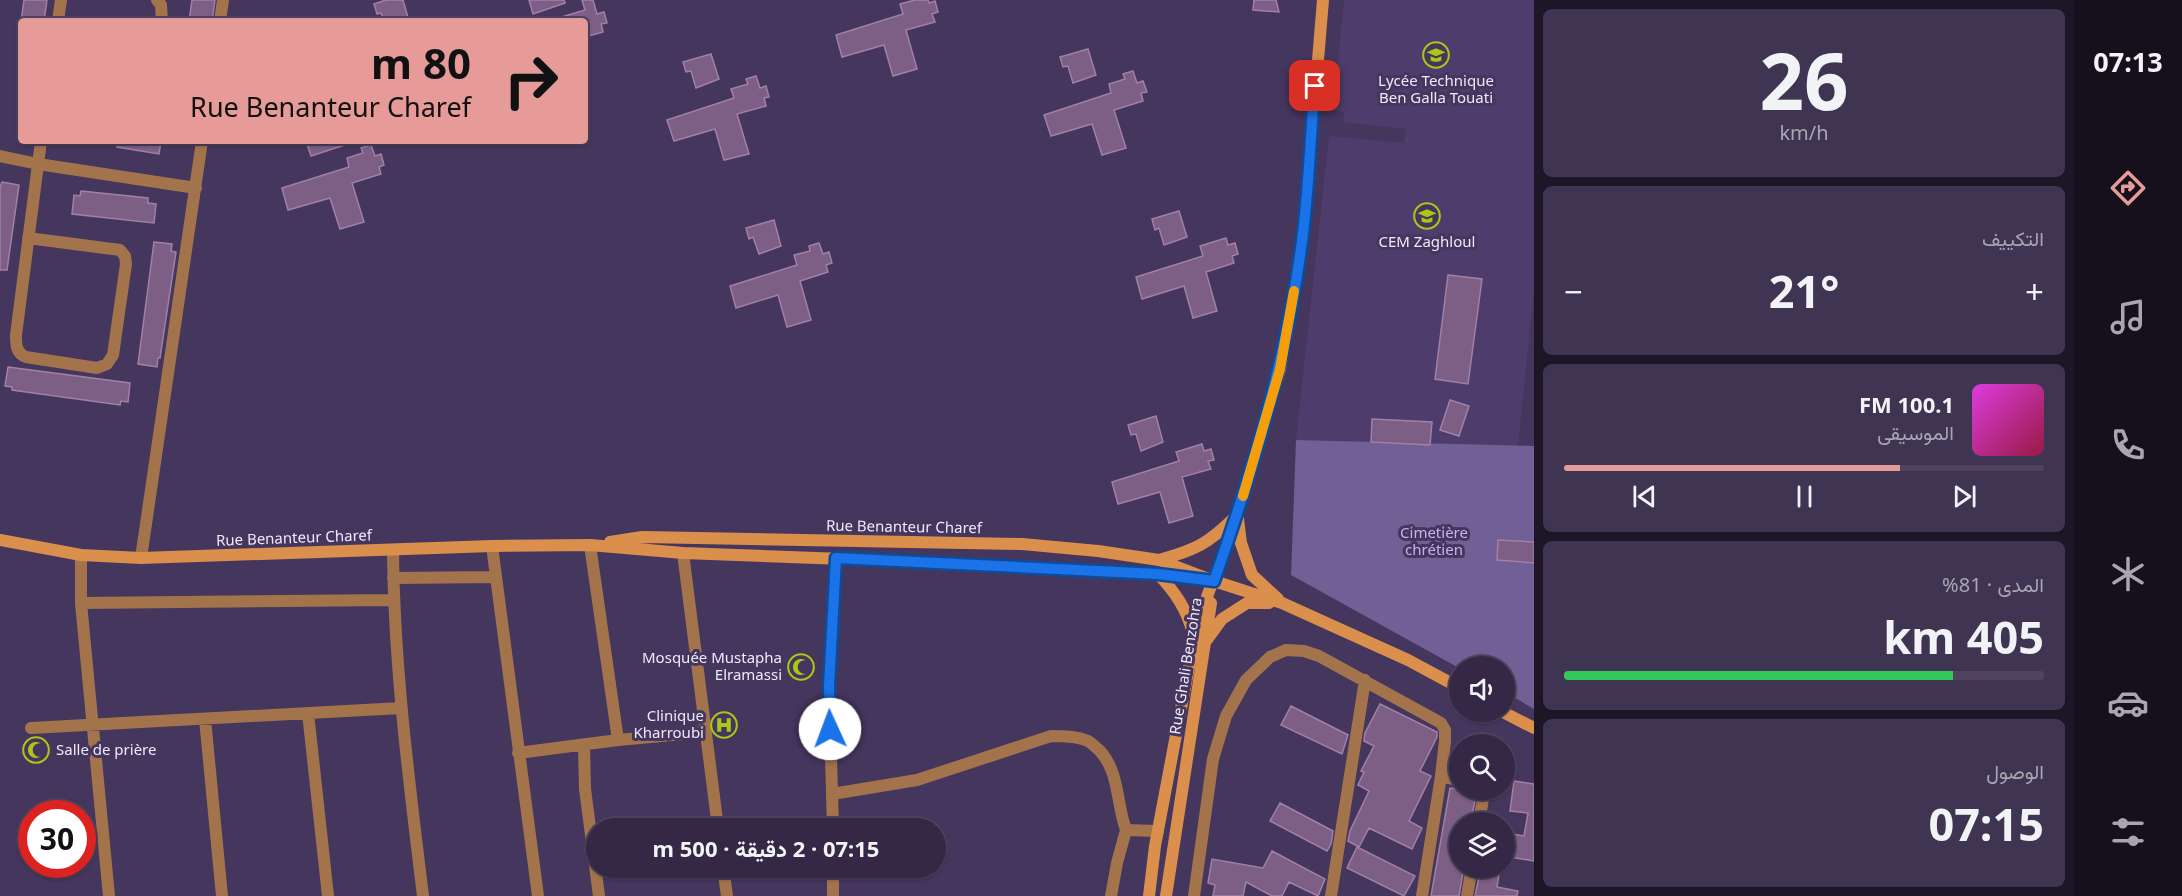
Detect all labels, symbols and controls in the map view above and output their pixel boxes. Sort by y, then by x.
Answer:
text: 26 [1759,27,1849,133]
text: 80 m [371,34,471,91]
school or university icon: Lycée Technique Ben Galla Touati [1421,40,1451,70]
icon: right [492,42,570,120]
text: 07:13 [2093,43,2163,80]
pin [1289,60,1340,111]
icon: arrive [1298,69,1331,102]
place label: Lycée Technique Ben Galla Touati [1378,70,1494,107]
text: Rue Benanteur Charef [190,88,471,125]
text: km/h [1779,119,1829,146]
icon: directions [2107,167,2149,209]
school or university icon: CEM Zaghloul [1412,201,1442,231]
text: التكييف [1982,225,2044,252]
place label: CEM Zaghloul [1379,231,1475,251]
text: 21° [1769,260,1839,321]
text: − [1564,269,1583,314]
text: + [2025,269,2044,314]
icon: music [2107,296,2149,338]
text: 100.1 FM [1859,389,1954,419]
text: الموسيقى [1877,419,1954,446]
icon: phone [2107,424,2149,466]
icon: previous [1628,480,1661,513]
icon: pause [1788,480,1821,513]
icon: next [1948,480,1981,513]
street label: Rue Benanteur Charef [826,515,983,537]
park label: Cimetière chrétien [1400,522,1468,559]
street label: Rue Benanteur Charef [216,524,373,550]
icon: climate [2107,553,2149,595]
text: المدى · 81% [1942,571,2044,598]
street label: Rue Ghali Benzohra [1164,596,1206,736]
text: 405 km [1883,606,2044,667]
place label: Mosquée Mustapha Elramassi [642,647,782,684]
mosque icon: Mosquée Mustapha Elramassi [786,652,816,682]
map controls [1449,656,1515,878]
button: sound [1449,656,1515,722]
icon: car [2107,682,2149,724]
position arrow [798,697,862,761]
place label: Clinique Kharroubi [633,705,704,742]
hospital icon: Clinique Kharroubi [709,710,739,740]
button: search [1449,734,1515,800]
mosque icon: Salle de prière [21,735,51,765]
place label: Salle de prière [56,739,156,759]
text: الوصول [1986,758,2044,785]
text: 07:15 [1928,793,2044,854]
speed limit sign: 30 [18,800,96,878]
icon: filters [2107,811,2149,853]
button: layers [1449,812,1515,878]
text: 07:15 · 2 دقيقة · 500 m [653,833,879,863]

